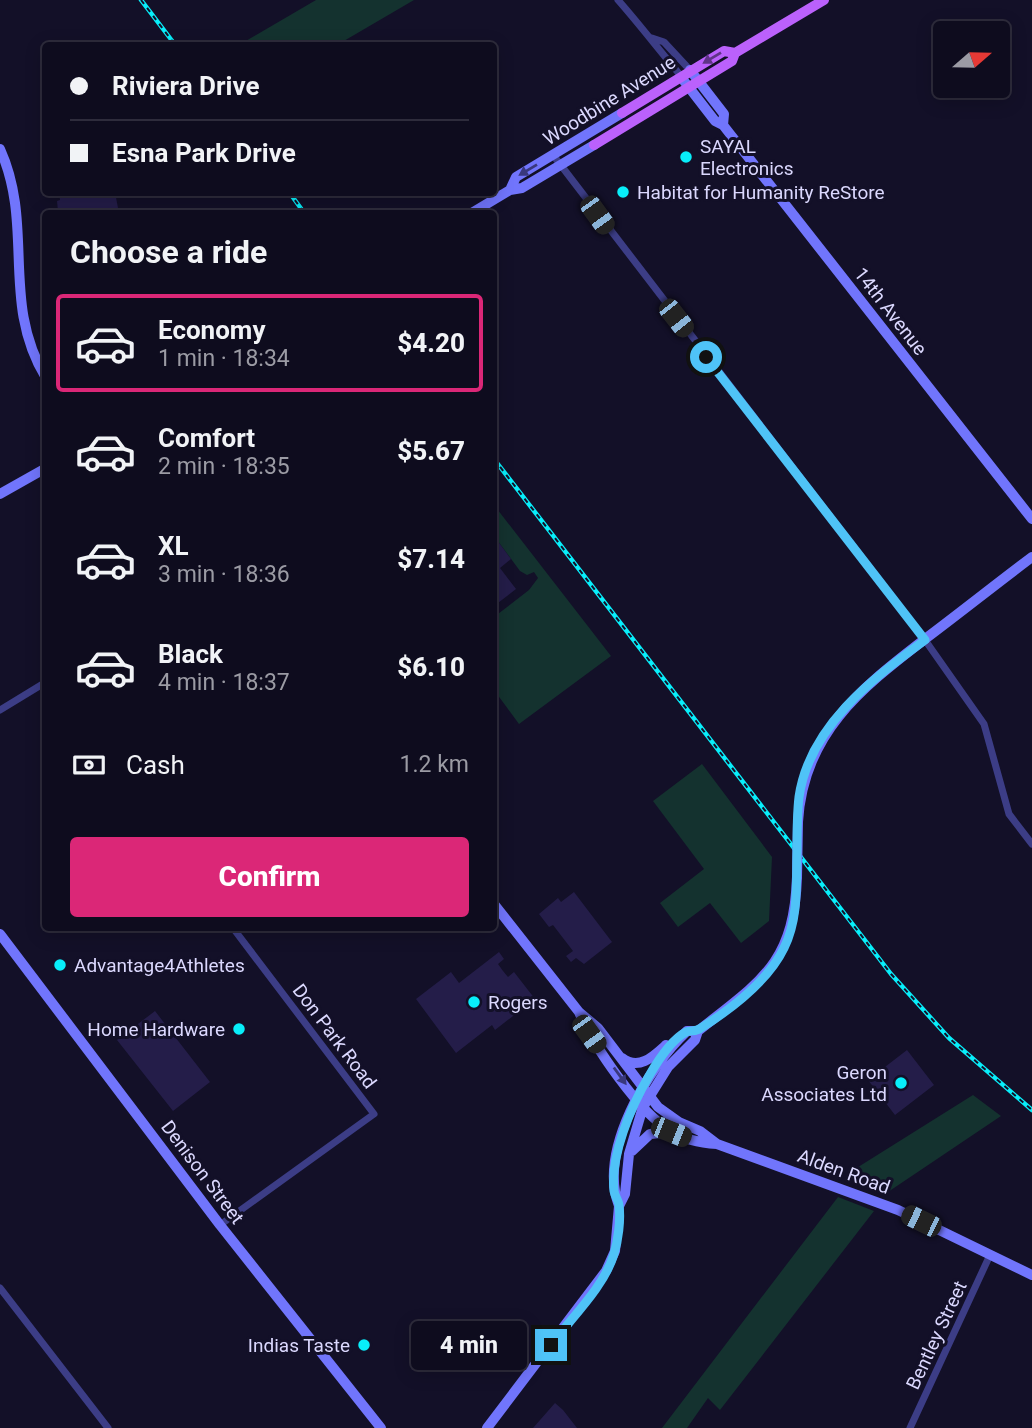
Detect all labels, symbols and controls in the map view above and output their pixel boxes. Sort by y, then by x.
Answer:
north arrow [933,21,1010,98]
map controls [933,21,1010,98]
street label: Woodbine Avenue [539,50,680,150]
one-way arrow [702,51,722,63]
text: Riviera Drive [112,71,259,101]
place label: SAYAL Electronics [700,135,794,180]
text: Esna Park Drive [112,138,296,168]
marker: SAYAL Electronics [678,149,694,165]
one-way arrow [519,164,538,176]
place label: Habitat for Humanity ReStore [637,181,885,204]
marker: Habitat for Humanity ReStore [615,184,631,200]
car [577,192,618,238]
text: Choose a ride [70,233,267,271]
street label: 14th Avenue [849,263,932,360]
car [655,295,698,341]
icon: car [74,312,137,375]
text: Economy [158,315,265,345]
text: $4.20 [397,328,465,358]
route start [690,341,722,373]
text: 1 min · 18:34 [158,345,290,372]
icon: car [74,420,137,483]
text: Comfort [158,423,255,453]
text: $5.67 [397,436,465,466]
text: 2 min · 18:35 [158,453,290,480]
icon: car [74,528,137,591]
text: XL [158,531,189,561]
text: $7.14 [397,544,465,574]
text: 3 min · 18:36 [158,561,290,588]
icon: car [74,636,137,699]
text: Black [158,639,223,669]
text: $6.10 [397,652,465,682]
text: 4 min · 18:37 [158,669,290,696]
icon: cash [70,746,108,784]
text: Cash [126,750,185,780]
text: 1.2 km [400,751,469,778]
button: Confirm [70,837,469,917]
place label: Advantage4Athletes [74,954,245,977]
marker: Advantage4Athletes [52,957,68,973]
street label: Don Park Road [288,979,381,1093]
place label: Rogers [488,991,548,1014]
marker: Rogers [466,994,482,1010]
car [569,1011,610,1057]
place label: Home Hardware [87,1018,225,1041]
marker: Home Hardware [231,1021,247,1037]
place label: Geron Associates Ltd [761,1061,887,1106]
one-way arrow [612,1067,627,1085]
marker: Geron Associates Ltd [893,1075,909,1091]
car [648,1114,695,1150]
street label: Denison Street [156,1116,249,1229]
street label: Alden Road [795,1144,893,1199]
car [898,1202,945,1240]
street label: Bentley Street [901,1277,972,1393]
callout: 4 min [411,1320,526,1370]
route end [535,1329,567,1361]
text: 4 min [440,1332,498,1359]
place label: Indias Taste [248,1334,350,1357]
marker: Indias Taste [356,1337,372,1353]

